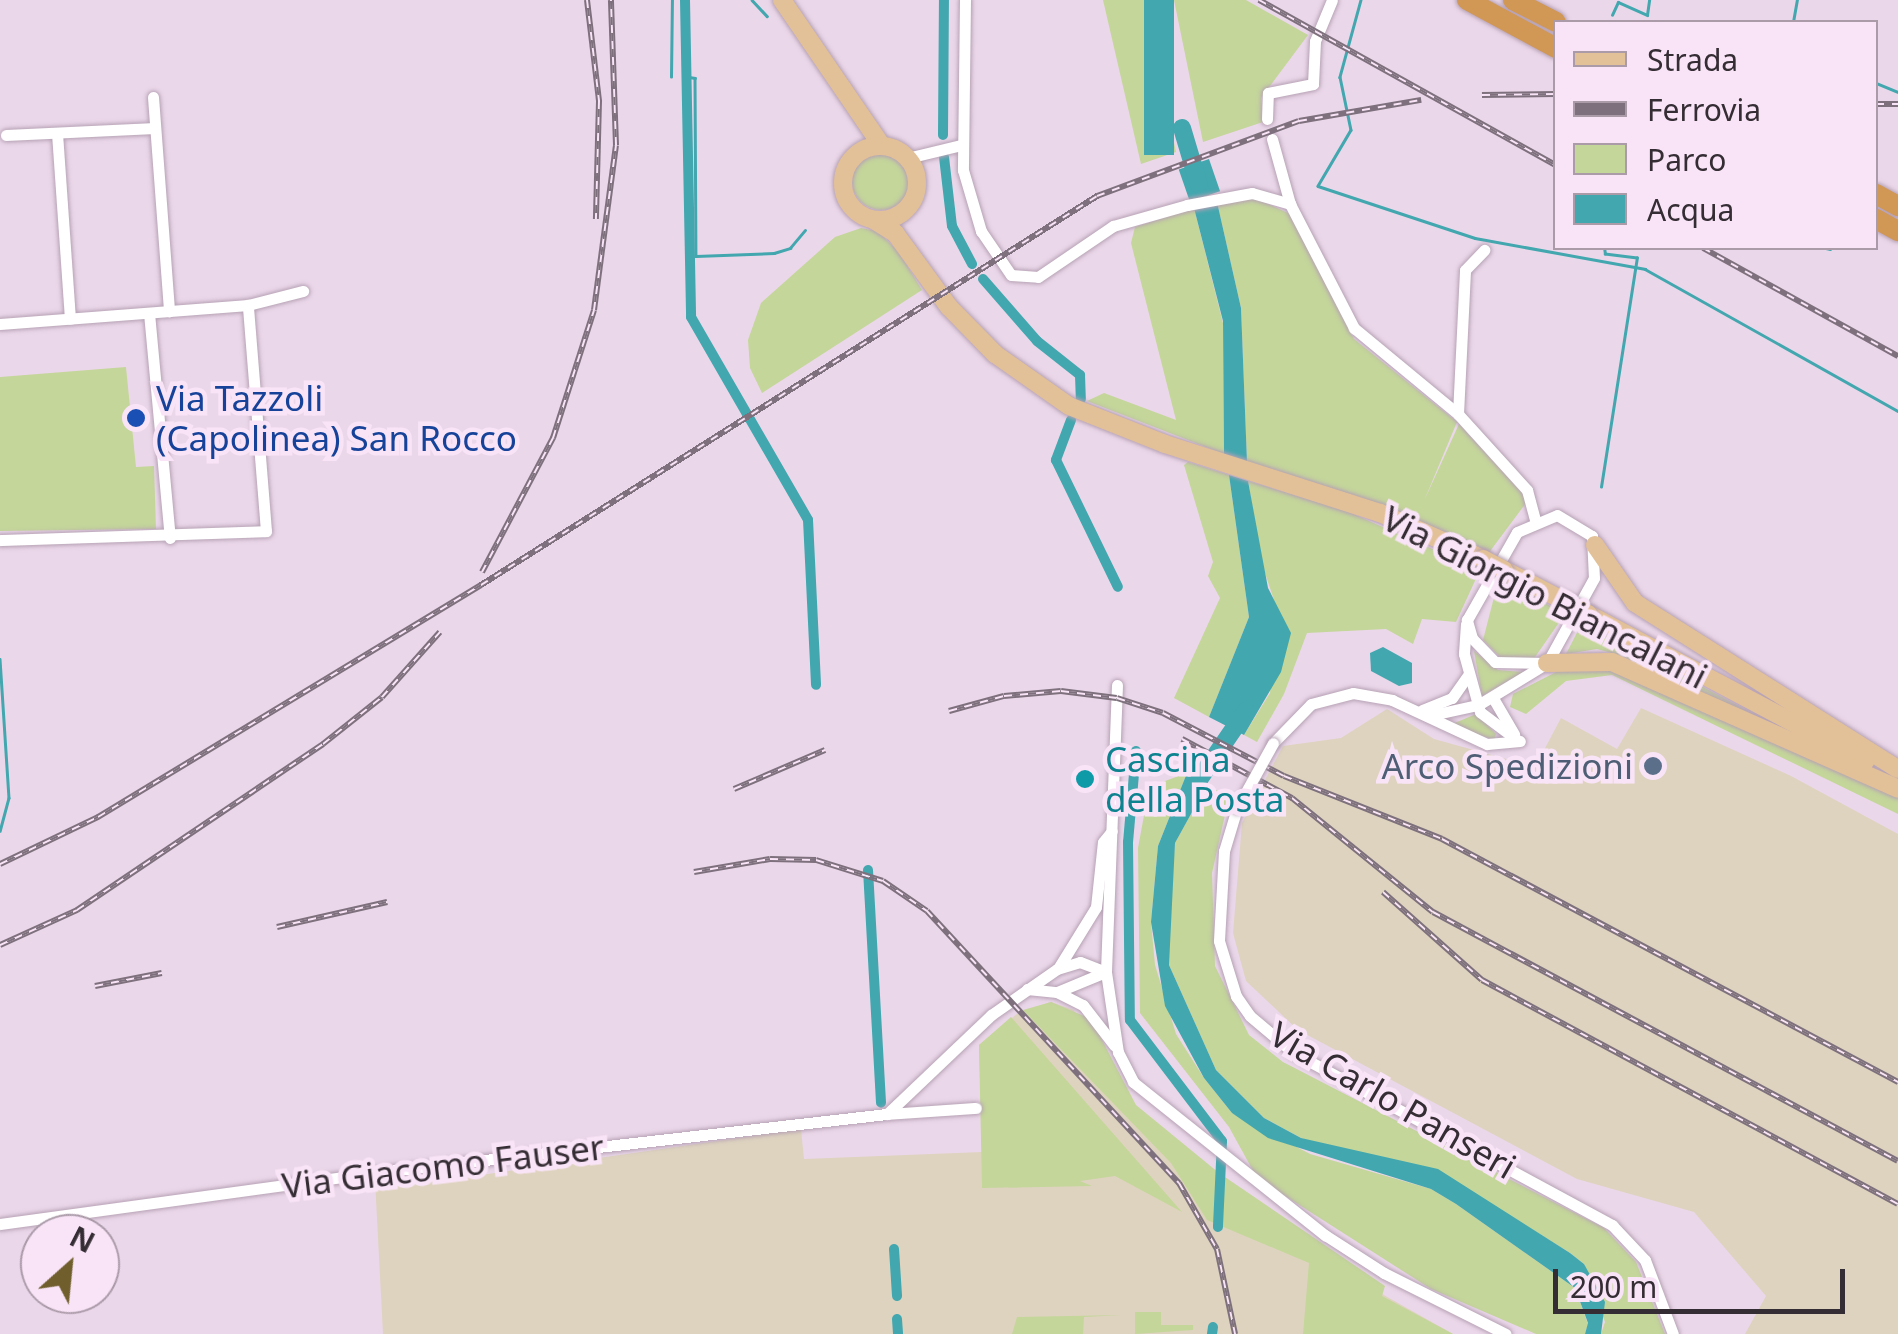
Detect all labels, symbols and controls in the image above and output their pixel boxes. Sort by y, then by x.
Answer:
legend [1553,20,1878,250]
text: Strada [1647,39,1738,80]
text: Ferrovia [1647,89,1761,130]
text: Parco [1647,139,1726,180]
text: Acqua [1647,189,1734,230]
place label: Via Tazzoli (Capolinea) San Rocco [156,377,517,459]
marker: Via Tazzoli (Capolinea) San Rocco [125,407,147,429]
street label: Via Giorgio Biancalani [1376,497,1714,697]
place label: Cascina della Posta [1105,738,1284,820]
place label: Arco Spedizioni [1381,745,1633,787]
marker: Arco Spedizioni [1642,755,1664,777]
marker: Cascina della Posta [1074,768,1096,790]
street label: Via Carlo Panseri [1263,1013,1523,1187]
street label: Via Giacomo Fauser [280,1125,606,1207]
north arrow [20,1214,120,1314]
text: N [64,1217,101,1261]
scale bar [1558,1249,1850,1311]
text: 200 m [1570,1266,1657,1307]

